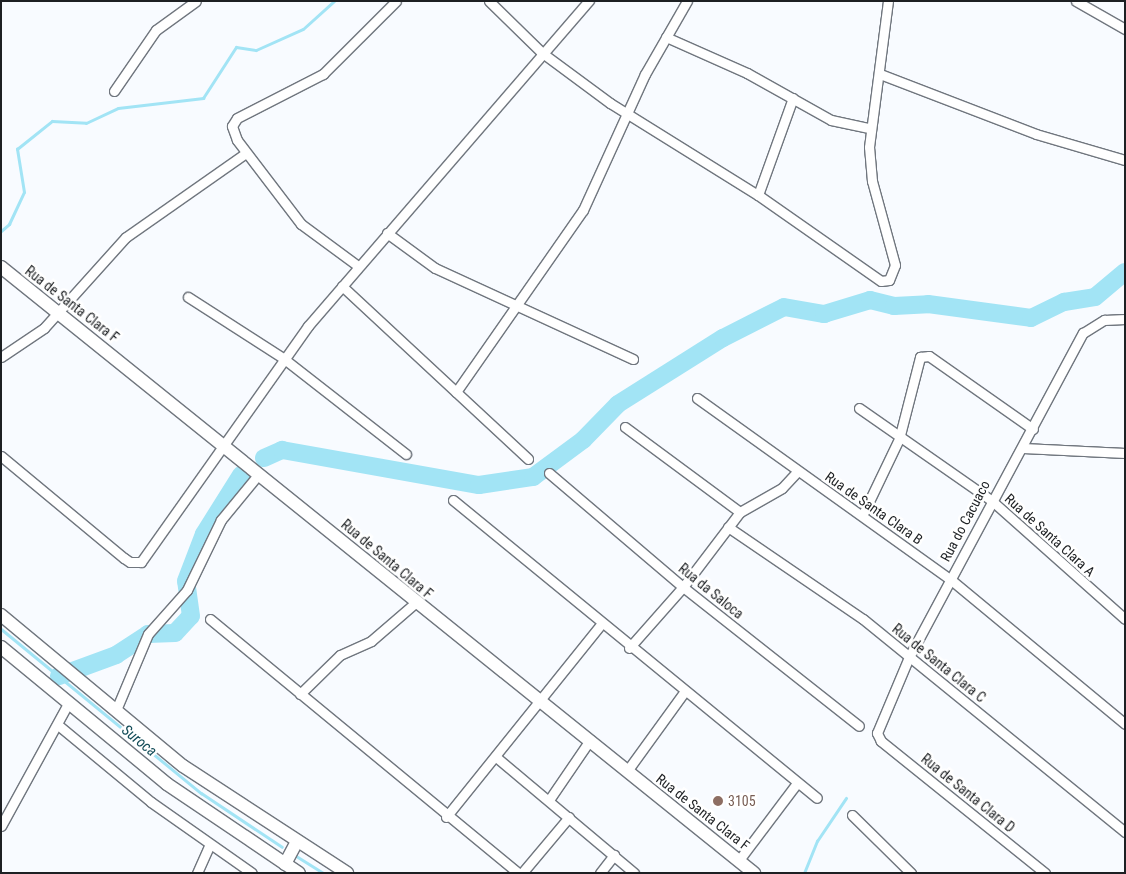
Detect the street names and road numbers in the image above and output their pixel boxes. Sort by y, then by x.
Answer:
street label: Rua de Santa Clara F [22,262,122,346]
street label: Rua de Santa Clara B [822,468,926,548]
street label: Rua do Cacuaco [937,478,993,564]
street label: Rua de Santa Clara A [1001,490,1099,580]
street label: Rua de Santa Clara F [338,516,436,602]
street label: Rua da Saloca [675,560,747,622]
street label: Rua de Santa Clara C [889,620,989,706]
street label: Rua de Santa Clara D [918,750,1018,836]
street label: Rua de Santa Clara F [653,770,753,854]

